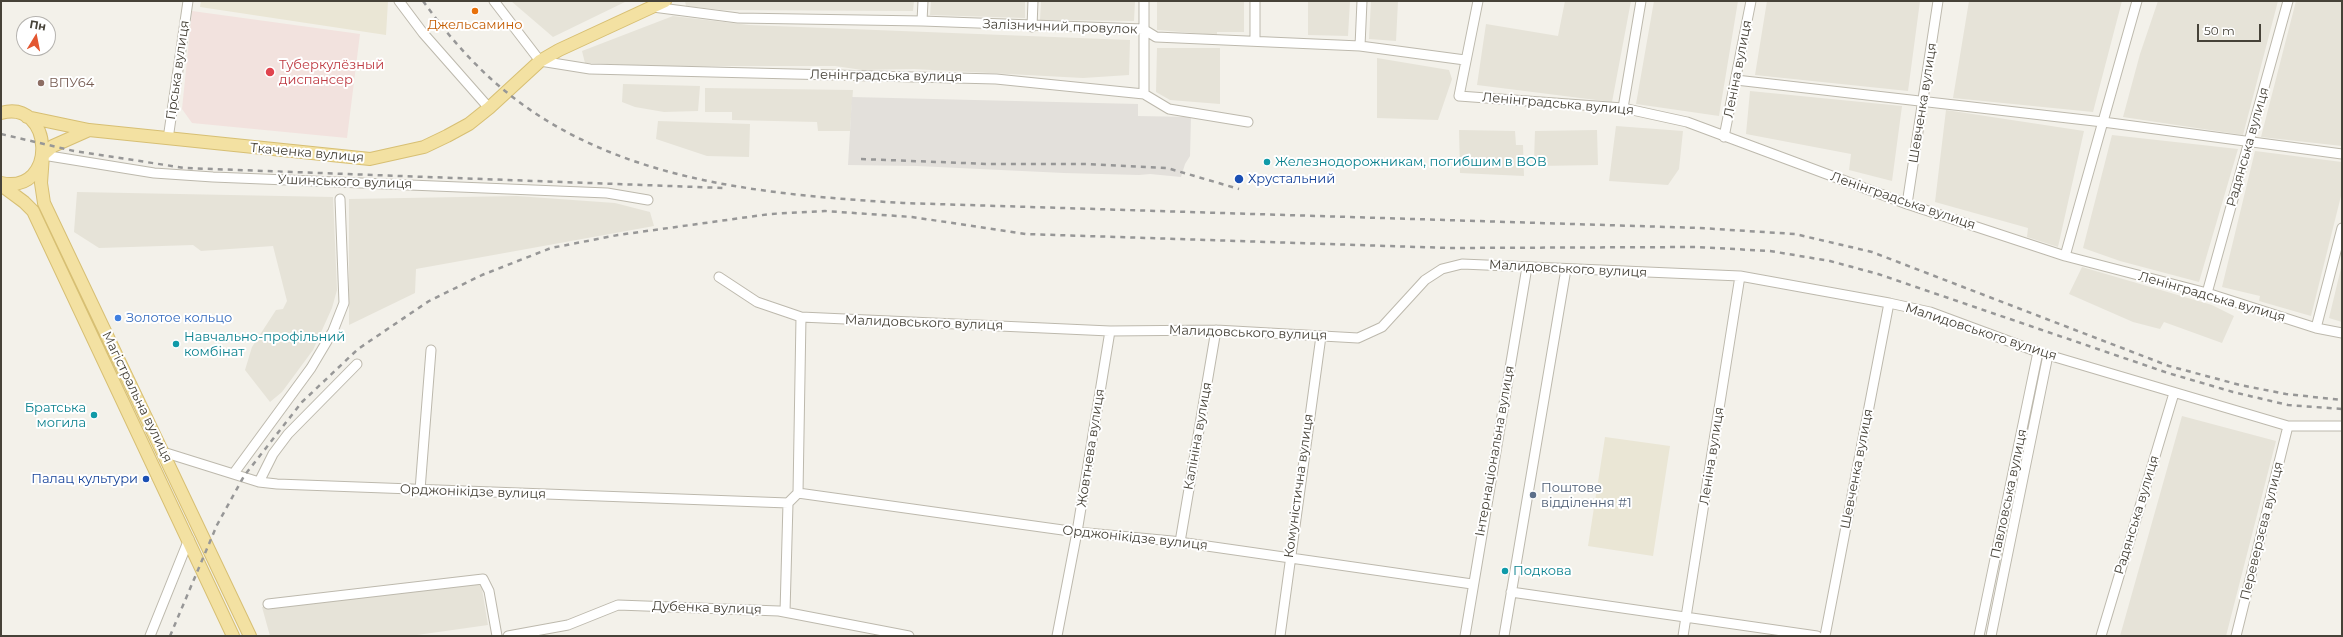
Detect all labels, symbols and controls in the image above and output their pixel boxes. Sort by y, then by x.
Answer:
marker: Джельсамино [470,6,480,16]
north arrow [16,16,56,56]
scale bar [2199,16,2263,42]
text: Пн [29,17,47,33]
place label: Джельсамино [427,17,523,33]
street label: Залізничний провулок [982,17,1138,37]
street label: Гірська вулиця [163,19,193,121]
street label: Леніна вулиця [1721,19,1755,119]
text: 50 m [2204,23,2235,38]
street label: Шевченка вулиця [1906,42,1940,164]
place label: Туберкулёзный диспансер [279,57,384,88]
marker: Туберкулёзный диспансер [264,66,276,78]
street label: Ленінградська вулиця [810,67,962,85]
place label: ВПУ64 [49,75,94,91]
marker: ВПУ64 [36,78,46,88]
street label: Радянська вулиця [2223,85,2273,209]
street label: Ленінградська вулиця [1481,90,1635,118]
street label: Ткаченка вулиця [249,140,365,166]
place label: Железнодорожникам, погибшим в ВОВ [1275,154,1547,170]
marker: Железнодорожникам, погибшим в ВОВ [1262,157,1272,167]
street label: Ленінградська вулиця [1828,169,1978,233]
place label: Хрустальний [1248,171,1335,187]
street label: Ушинського вулиця [277,172,413,192]
marker: Хрустальний [1233,173,1245,185]
street label: Малидовського вулиця [1488,257,1648,281]
street label: Ленінградська вулиця [2137,269,2287,325]
street label: Малидовського вулиця [1903,300,2059,364]
place label: Золотое кольцо [126,310,232,326]
street label: Малидовського вулиця [845,312,1003,334]
marker: Золотое кольцо [113,313,123,323]
street label: Малидовського вулиця [1169,322,1327,344]
street label: Магістральна вулиця [98,329,176,465]
place label: Навчально-профільний комбінат [184,329,345,360]
marker: Навчально-профільний комбінат [171,339,181,349]
street label: Інтернаціональна вулиця [1472,364,1518,538]
street label: Калініна вулиця [1181,381,1215,491]
street label: Жовтнева вулиця [1074,388,1108,508]
place label: Братська могила [25,400,86,431]
street label: Леніна вулиця [1697,406,1727,506]
street label: Шевченка вулиця [1838,408,1876,530]
marker: Братська могила [89,410,99,420]
street label: Комуністична вулиця [1281,413,1317,559]
street label: Павловська вулиця [1988,428,2030,560]
street label: Радянська вулиця [2111,454,2163,576]
street label: Переверзєва вулиця [2237,460,2287,602]
place label: Палац культури [31,471,138,487]
marker: Палац культури [141,474,151,484]
place label: Поштове відділення #1 [1541,480,1632,511]
street label: Орджонікідзе вулиця [400,482,546,502]
marker: Поштове відділення #1 [1528,490,1538,500]
street label: Орджонікідзе вулиця [1061,523,1209,553]
place label: Подкова [1513,563,1571,579]
marker: Подкова [1500,566,1510,576]
street label: Дубенка вулиця [652,598,762,618]

